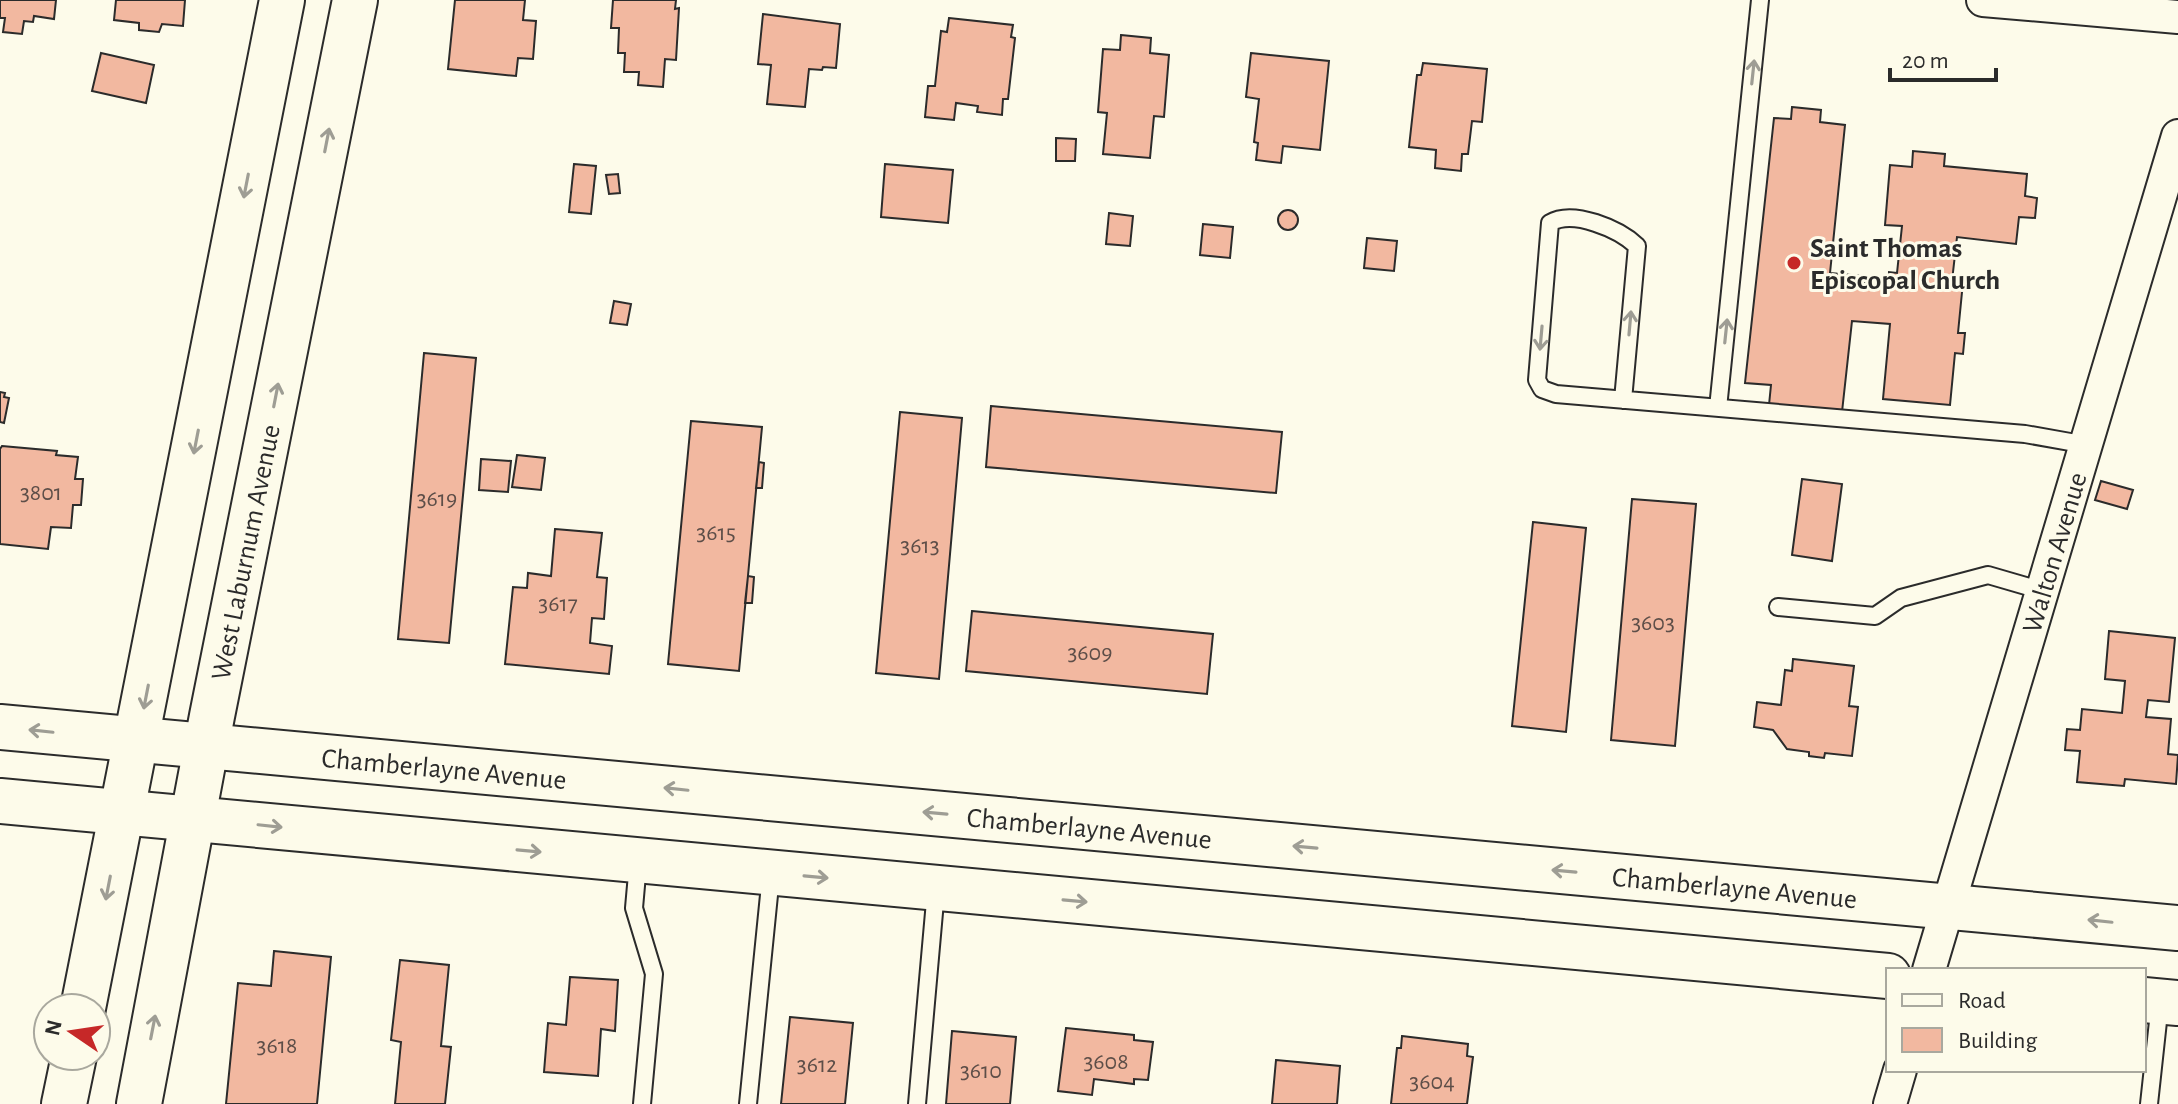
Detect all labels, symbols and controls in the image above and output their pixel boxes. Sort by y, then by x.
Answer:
scale bar [1890,32,1996,82]
text: 20 m [1902,49,1949,73]
one-way arrow [1745,59,1760,86]
one-way arrow [320,128,335,154]
one-way arrow [238,173,253,199]
place label: Saint Thomas Episcopal Church [1810,235,2000,295]
marker: Saint Thomas Episcopal Church [1785,254,1803,272]
one-way arrow [1623,310,1638,337]
one-way arrow [1718,318,1733,345]
one-way arrow [1533,324,1548,351]
one-way arrow [269,383,284,409]
street label: West Laburnum Avenue [208,422,286,683]
one-way arrow [188,428,203,454]
street label: Walton Avenue [2018,469,2093,636]
house number: 3801 [20,481,62,505]
house number: 3619 [417,487,457,511]
house number: 3615 [696,521,736,545]
house number: 3613 [900,534,940,558]
house number: 3617 [538,592,578,616]
house number: 3603 [1631,611,1675,635]
house number: 3609 [1067,641,1113,665]
one-way arrow [138,684,153,709]
one-way arrow [28,723,55,738]
street label: Chamberlayne Avenue [320,745,568,795]
one-way arrow [663,781,690,796]
street label: Chamberlayne Avenue [966,804,1213,855]
one-way arrow [922,805,949,820]
one-way arrow [256,819,283,834]
one-way arrow [1293,840,1319,855]
one-way arrow [515,844,542,859]
one-way arrow [1551,863,1578,878]
street label: Chamberlayne Avenue [1611,864,1858,914]
one-way arrow [802,870,829,885]
one-way arrow [100,875,115,900]
one-way arrow [1061,894,1088,909]
one-way arrow [2087,913,2114,928]
legend [1886,968,2146,1072]
text: Road [1958,989,2006,1013]
north arrow [32,992,112,1072]
one-way arrow [147,1015,162,1041]
text: N [41,1018,66,1038]
text: Building [1958,1029,2037,1053]
house number: 3618 [257,1034,297,1058]
house number: 3608 [1083,1050,1129,1074]
house number: 3612 [797,1053,837,1077]
house number: 3610 [960,1059,1002,1083]
house number: 3604 [1409,1070,1455,1094]

